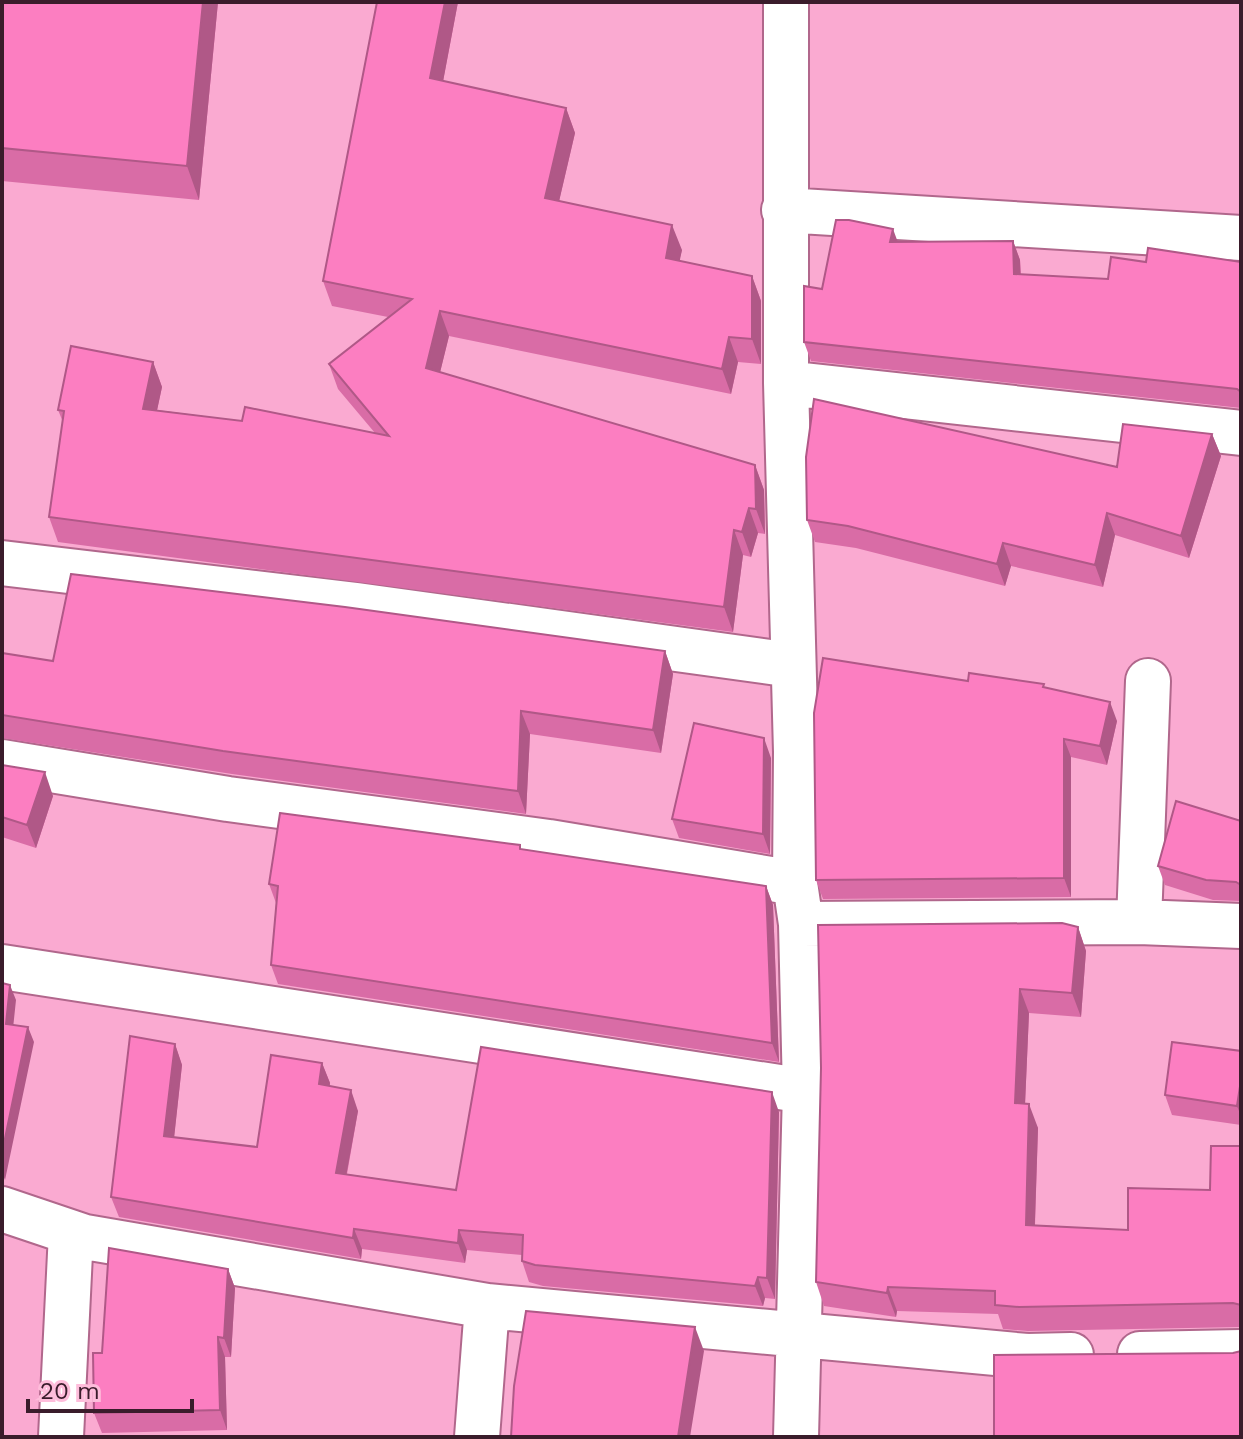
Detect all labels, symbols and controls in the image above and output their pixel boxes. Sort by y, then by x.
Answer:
scale bar [28,1363,192,1413]
text: 20 m [40,1377,100,1405]

